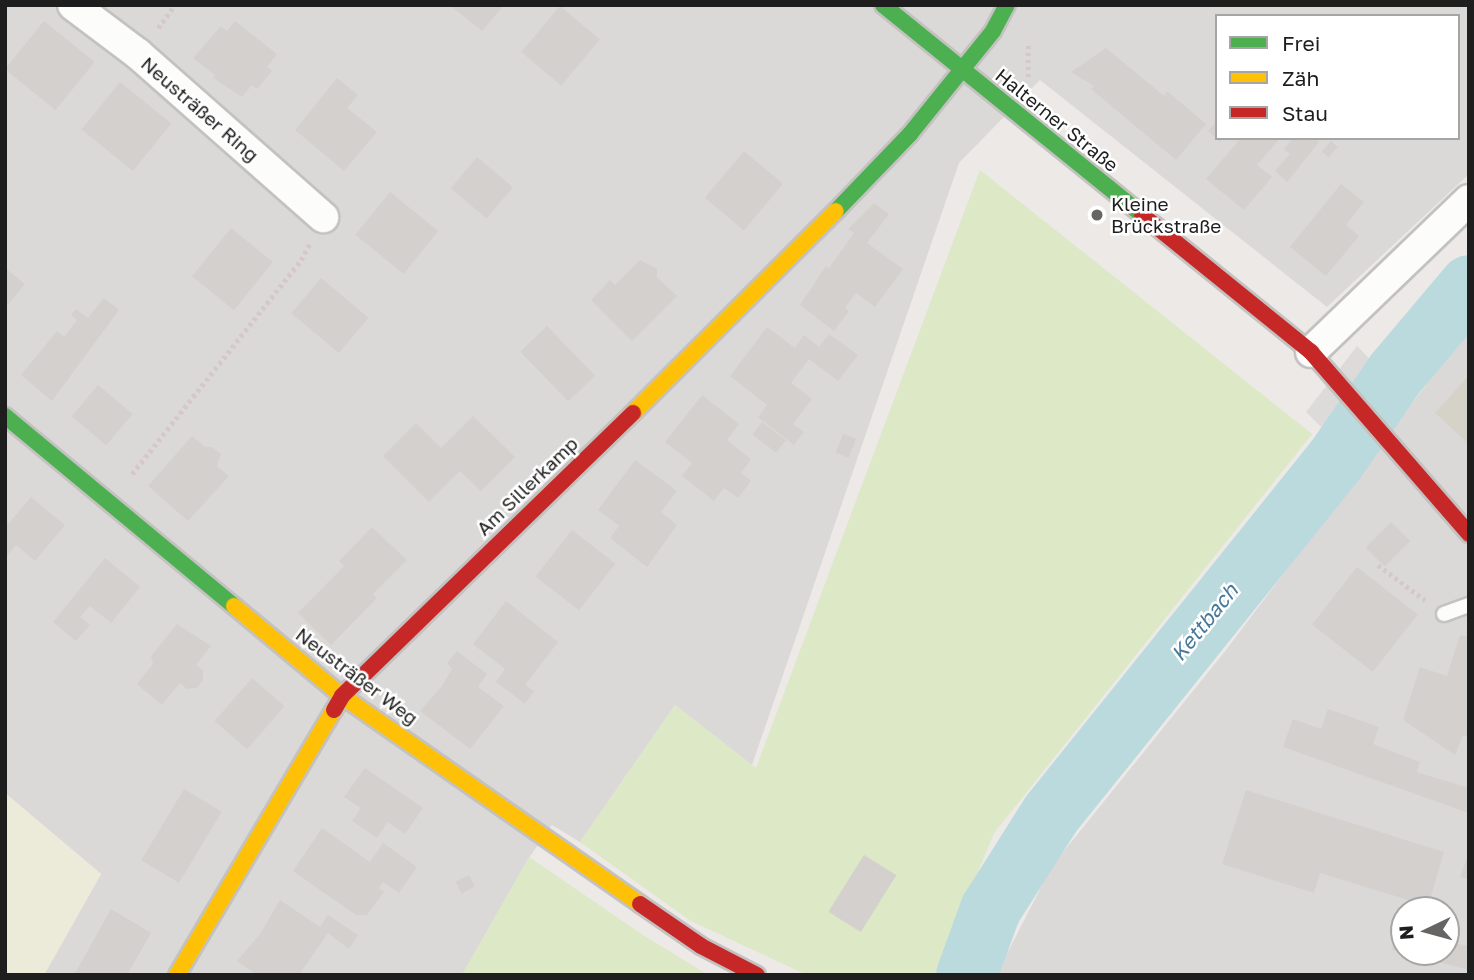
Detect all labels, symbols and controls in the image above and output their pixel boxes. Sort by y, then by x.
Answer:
legend [1215,14,1460,140]
text: Frei [1282,30,1320,56]
street label: Neusträßer Ring [137,52,263,166]
street label: Halterner Straße [991,64,1123,176]
text: Zäh [1282,65,1319,91]
text: Stau [1282,100,1328,126]
place label: Kleine Brückstraße [1111,193,1221,237]
marker: Kleine Brückstraße [1089,207,1105,223]
street label: Am Sillerkamp [472,432,582,540]
water label: Kettbach [1165,578,1243,666]
street label: Neusträßer Weg [291,623,423,729]
north arrow [1390,896,1460,966]
text: N [1393,925,1418,941]

